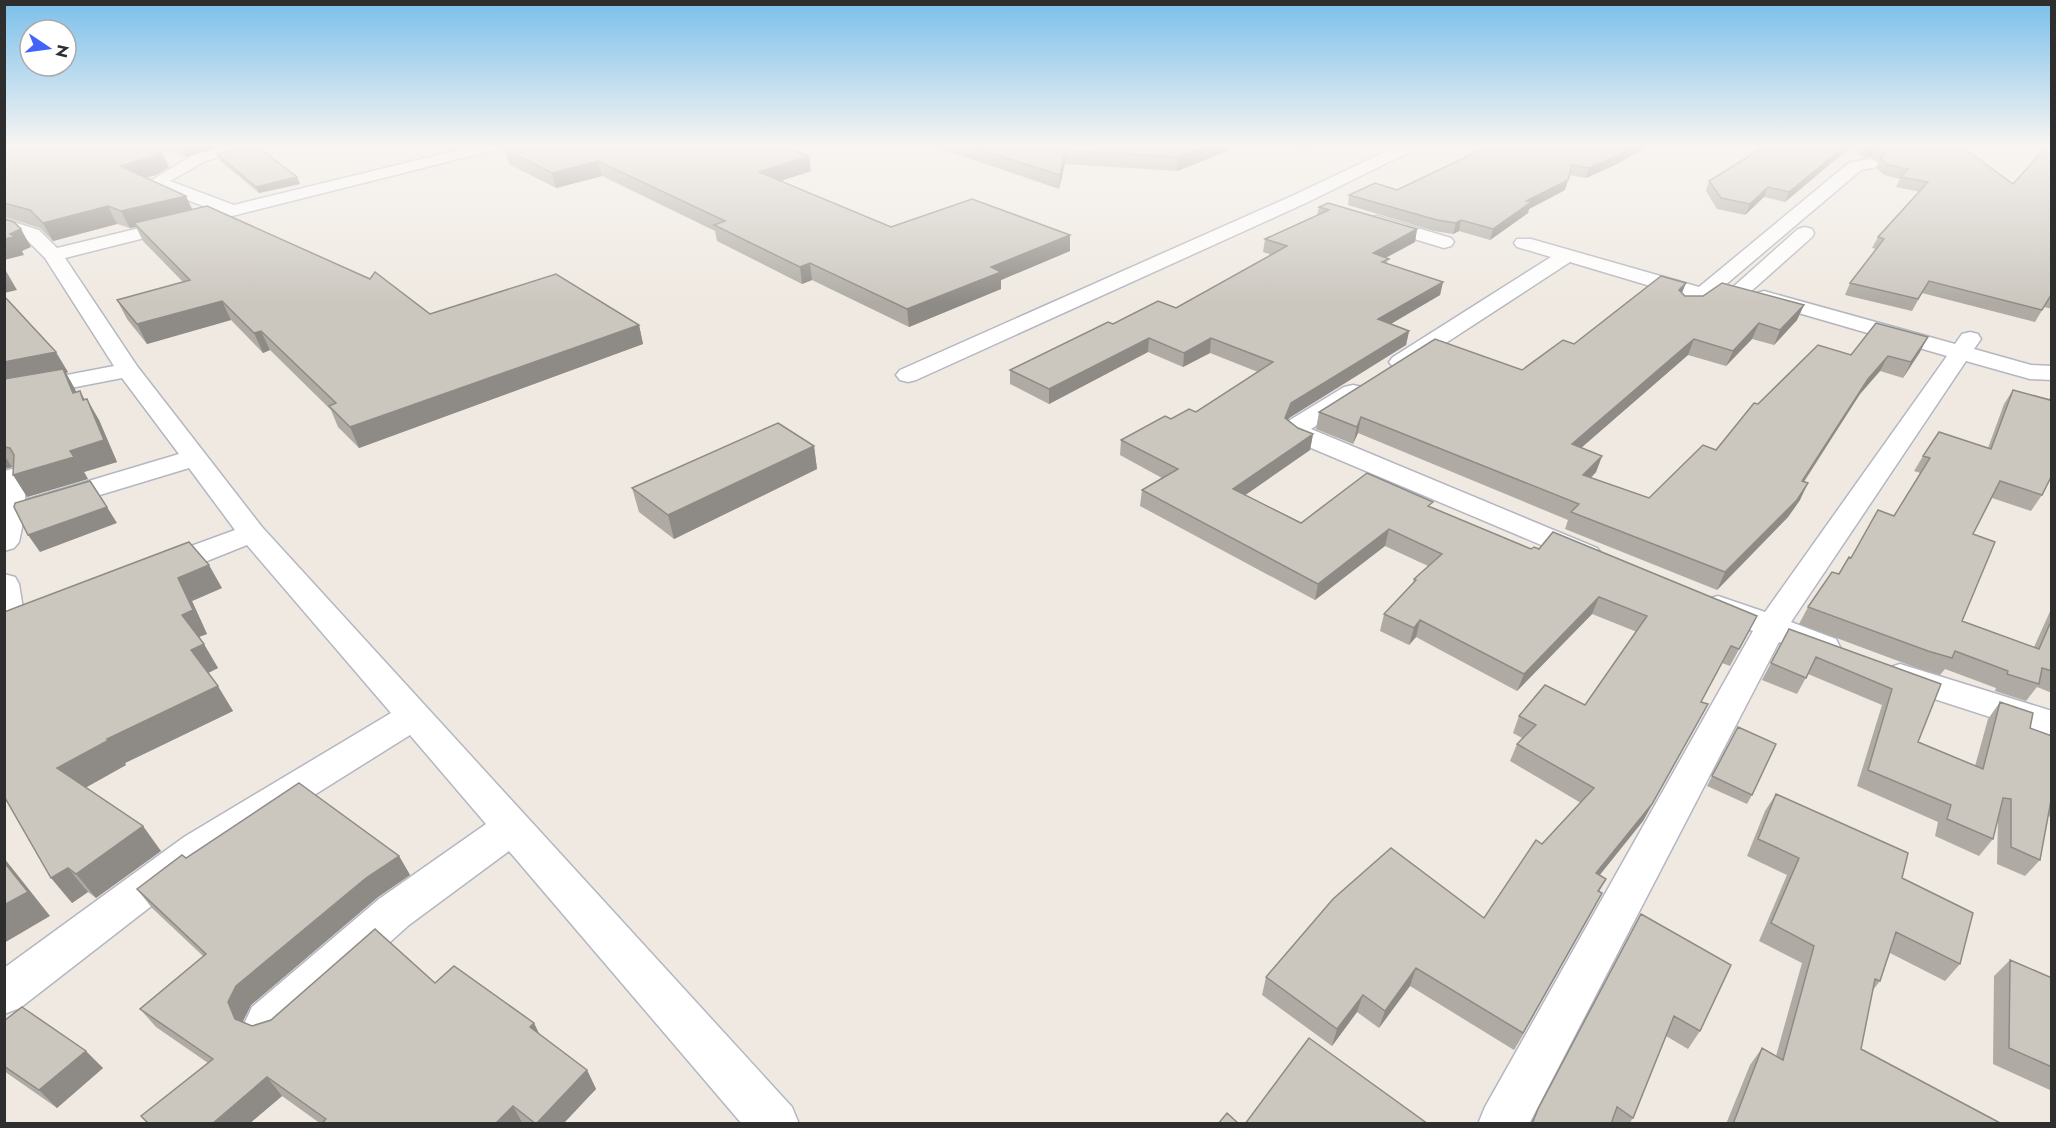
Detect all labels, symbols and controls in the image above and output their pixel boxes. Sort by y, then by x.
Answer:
north arrow [18,18,78,78]
text: N [49,42,75,60]

